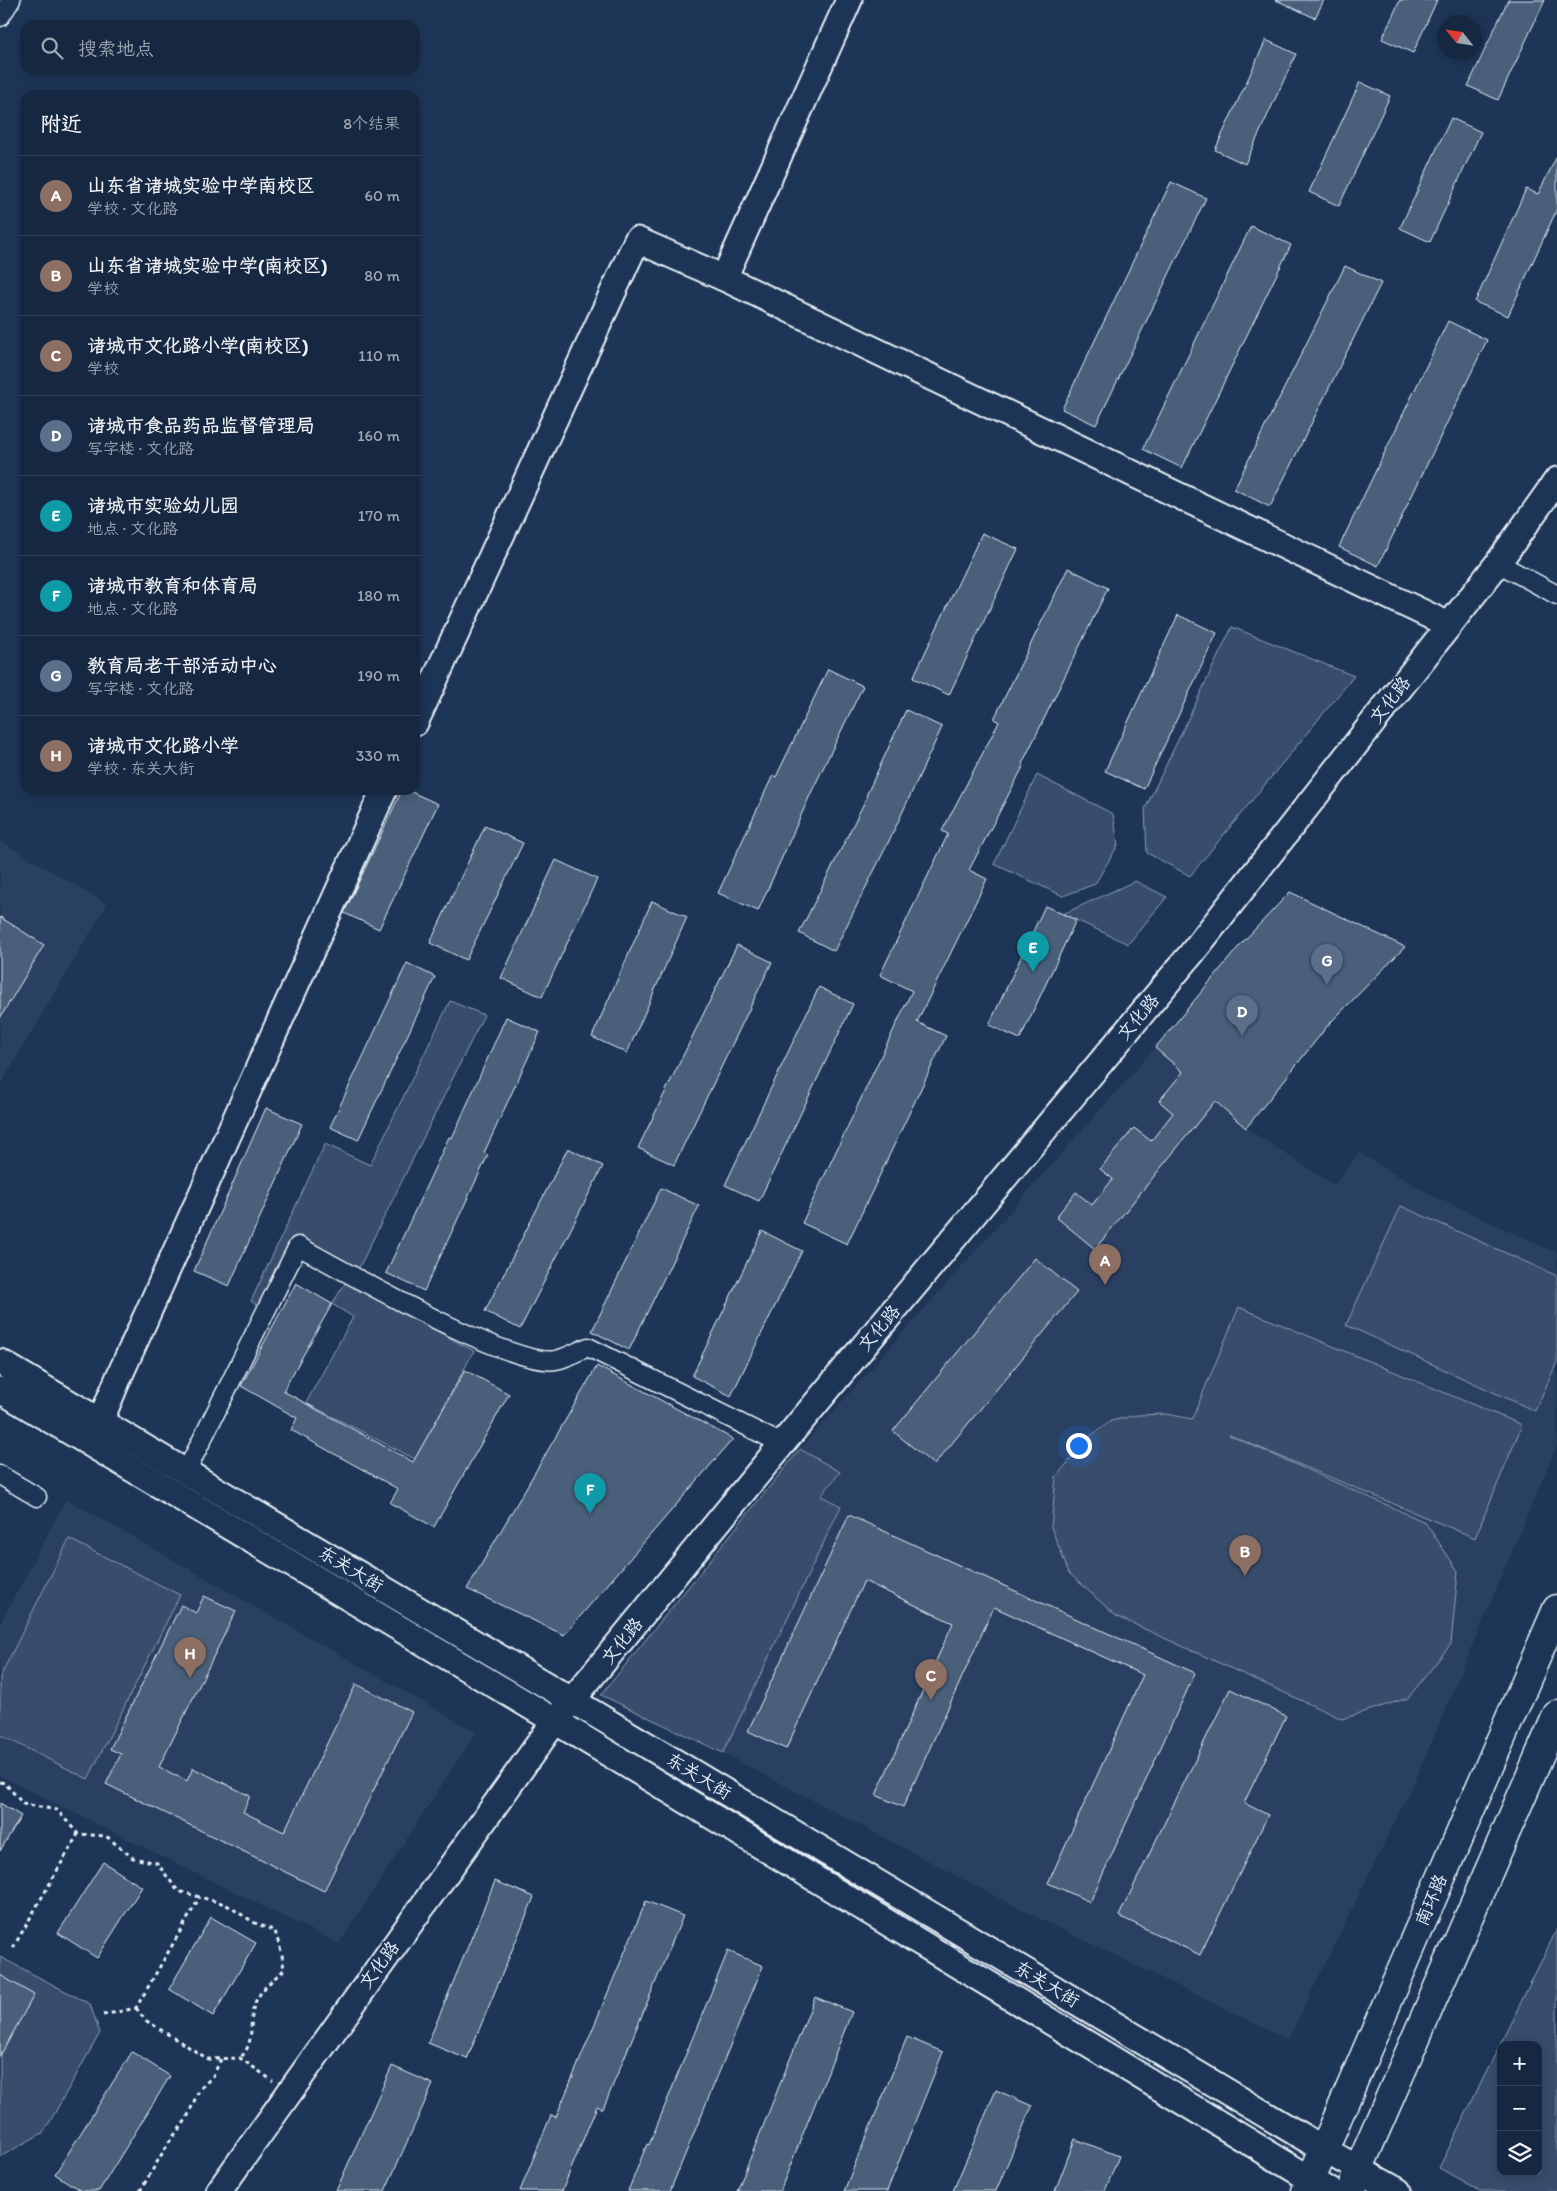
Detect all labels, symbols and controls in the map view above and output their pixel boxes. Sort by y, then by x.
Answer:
north arrow [1437,15,1482,60]
search box [20,20,420,75]
icon: search [38,34,66,62]
text: 搜索地点 [78,37,154,60]
text: 附近 [40,111,82,136]
text: 8个结果 [343,114,400,133]
text: 山东省诸城实验中学南校区 [87,174,315,197]
text: A [51,186,61,205]
text: 60 m [365,186,400,205]
text: 学校 · 文化路 [87,199,178,218]
text: 山东省诸城实验中学(南校区) [87,254,327,277]
text: B [51,266,61,285]
text: 80 m [364,266,400,285]
text: 学校 [87,279,119,298]
text: 诸城市文化路小学(南校区) [87,334,308,357]
text: C [51,346,61,365]
text: 110 m [358,346,400,365]
text: 学校 [87,359,119,378]
text: 诸城市食品药品监督管理局 [87,414,315,437]
text: D [51,426,61,445]
text: 160 m [357,426,400,445]
text: 写字楼 · 文化路 [87,439,194,458]
text: 诸城市实验幼儿园 [87,494,239,517]
text: E [52,506,60,525]
text: 170 m [358,506,400,525]
text: 地点 · 文化路 [87,519,178,538]
text: 诸城市教育和体育局 [87,574,258,597]
text: F [52,586,60,605]
text: 180 m [357,586,400,605]
text: 地点 · 文化路 [87,599,178,618]
text: 教育局老干部活动中心 [87,654,277,677]
text: G [50,666,62,685]
text: 190 m [357,666,400,685]
street label: 文化路 [1365,672,1415,728]
text: 写字楼 · 文化路 [87,679,194,698]
text: 诸城市文化路小学 [87,734,239,757]
text: H [50,746,62,765]
text: 330 m [356,746,400,765]
text: 学校 · 东关大街 [87,759,194,778]
pin: E [1017,931,1049,972]
pin: G [1311,944,1343,985]
street label: 文化路 [1112,989,1164,1045]
pin: D [1226,995,1258,1036]
pin: A [1089,1244,1121,1285]
street label: 文化路 [853,1300,905,1356]
your location [1066,1433,1092,1459]
pin: F [574,1473,606,1514]
pin: B [1229,1535,1261,1576]
street label: 东关大街 [314,1541,388,1597]
street label: 文化路 [596,1613,648,1669]
pin: H [174,1637,206,1678]
pin: C [915,1659,947,1700]
street label: 东关大街 [662,1748,736,1804]
street label: 南环路 [1410,1871,1452,1929]
street label: 文化路 [354,1937,404,1993]
street label: 东关大街 [1010,1956,1084,2012]
map controls [1497,2041,1542,2176]
button: + [1497,2041,1542,2086]
button: − [1497,2086,1542,2131]
button: layers [1497,2131,1542,2176]

